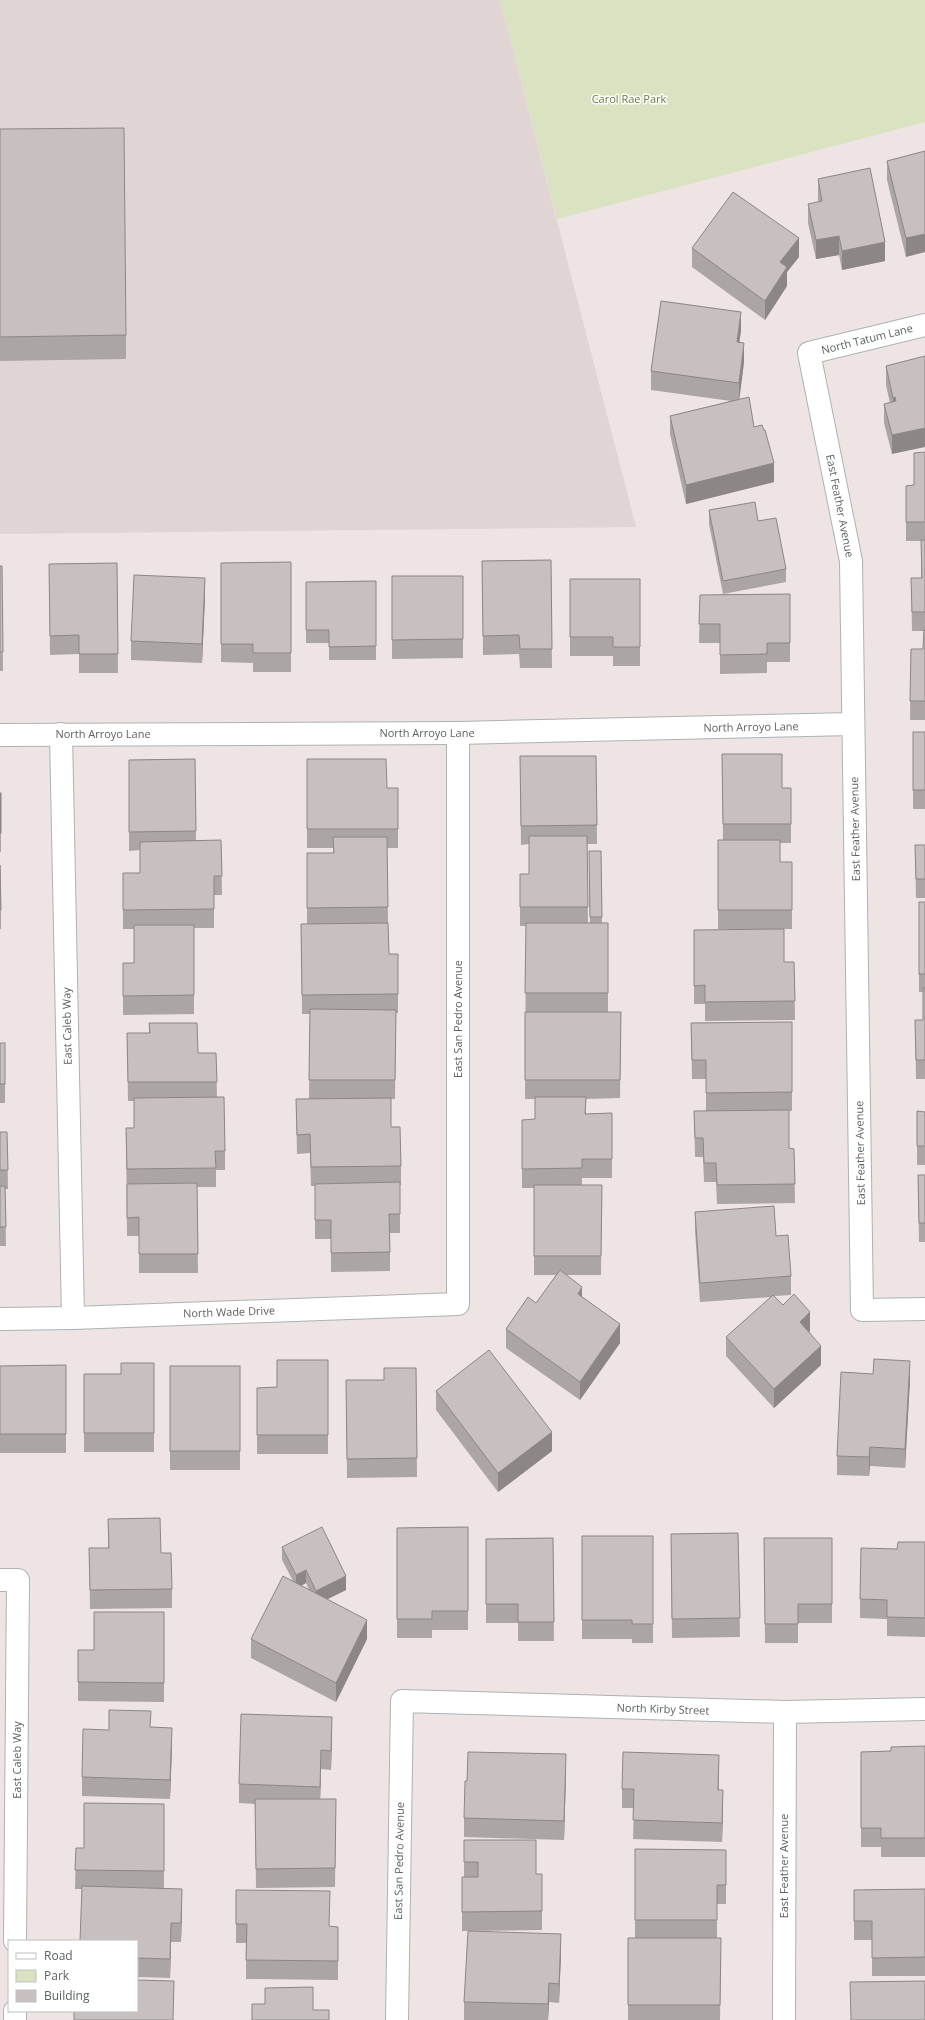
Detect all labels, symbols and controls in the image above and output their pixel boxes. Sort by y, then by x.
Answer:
park label: Carol Rae Park [592,91,667,106]
street label: North Tatum Lane [820,320,914,357]
street label: East Feather Avenue [823,453,858,559]
street label: North Arroyo Lane [703,718,799,735]
street label: North Arroyo Lane [379,725,475,740]
street label: North Arroyo Lane [55,726,151,741]
street label: East Feather Avenue [846,777,863,881]
street label: East San Pedro Avenue [450,960,465,1078]
street label: East Caleb Way [58,987,75,1065]
street label: East Feather Avenue [851,1101,868,1205]
street label: North Wade Drive [183,1302,275,1321]
street label: North Kirby Street [616,1699,710,1718]
street label: East Caleb Way [9,1721,24,1799]
street label: East San Pedro Avenue [390,1802,407,1920]
street label: East Feather Avenue [776,1814,791,1918]
legend [8,1940,138,2012]
text: Road [44,1947,73,1964]
text: Park [44,1967,70,1984]
text: Building [44,1987,90,2004]

